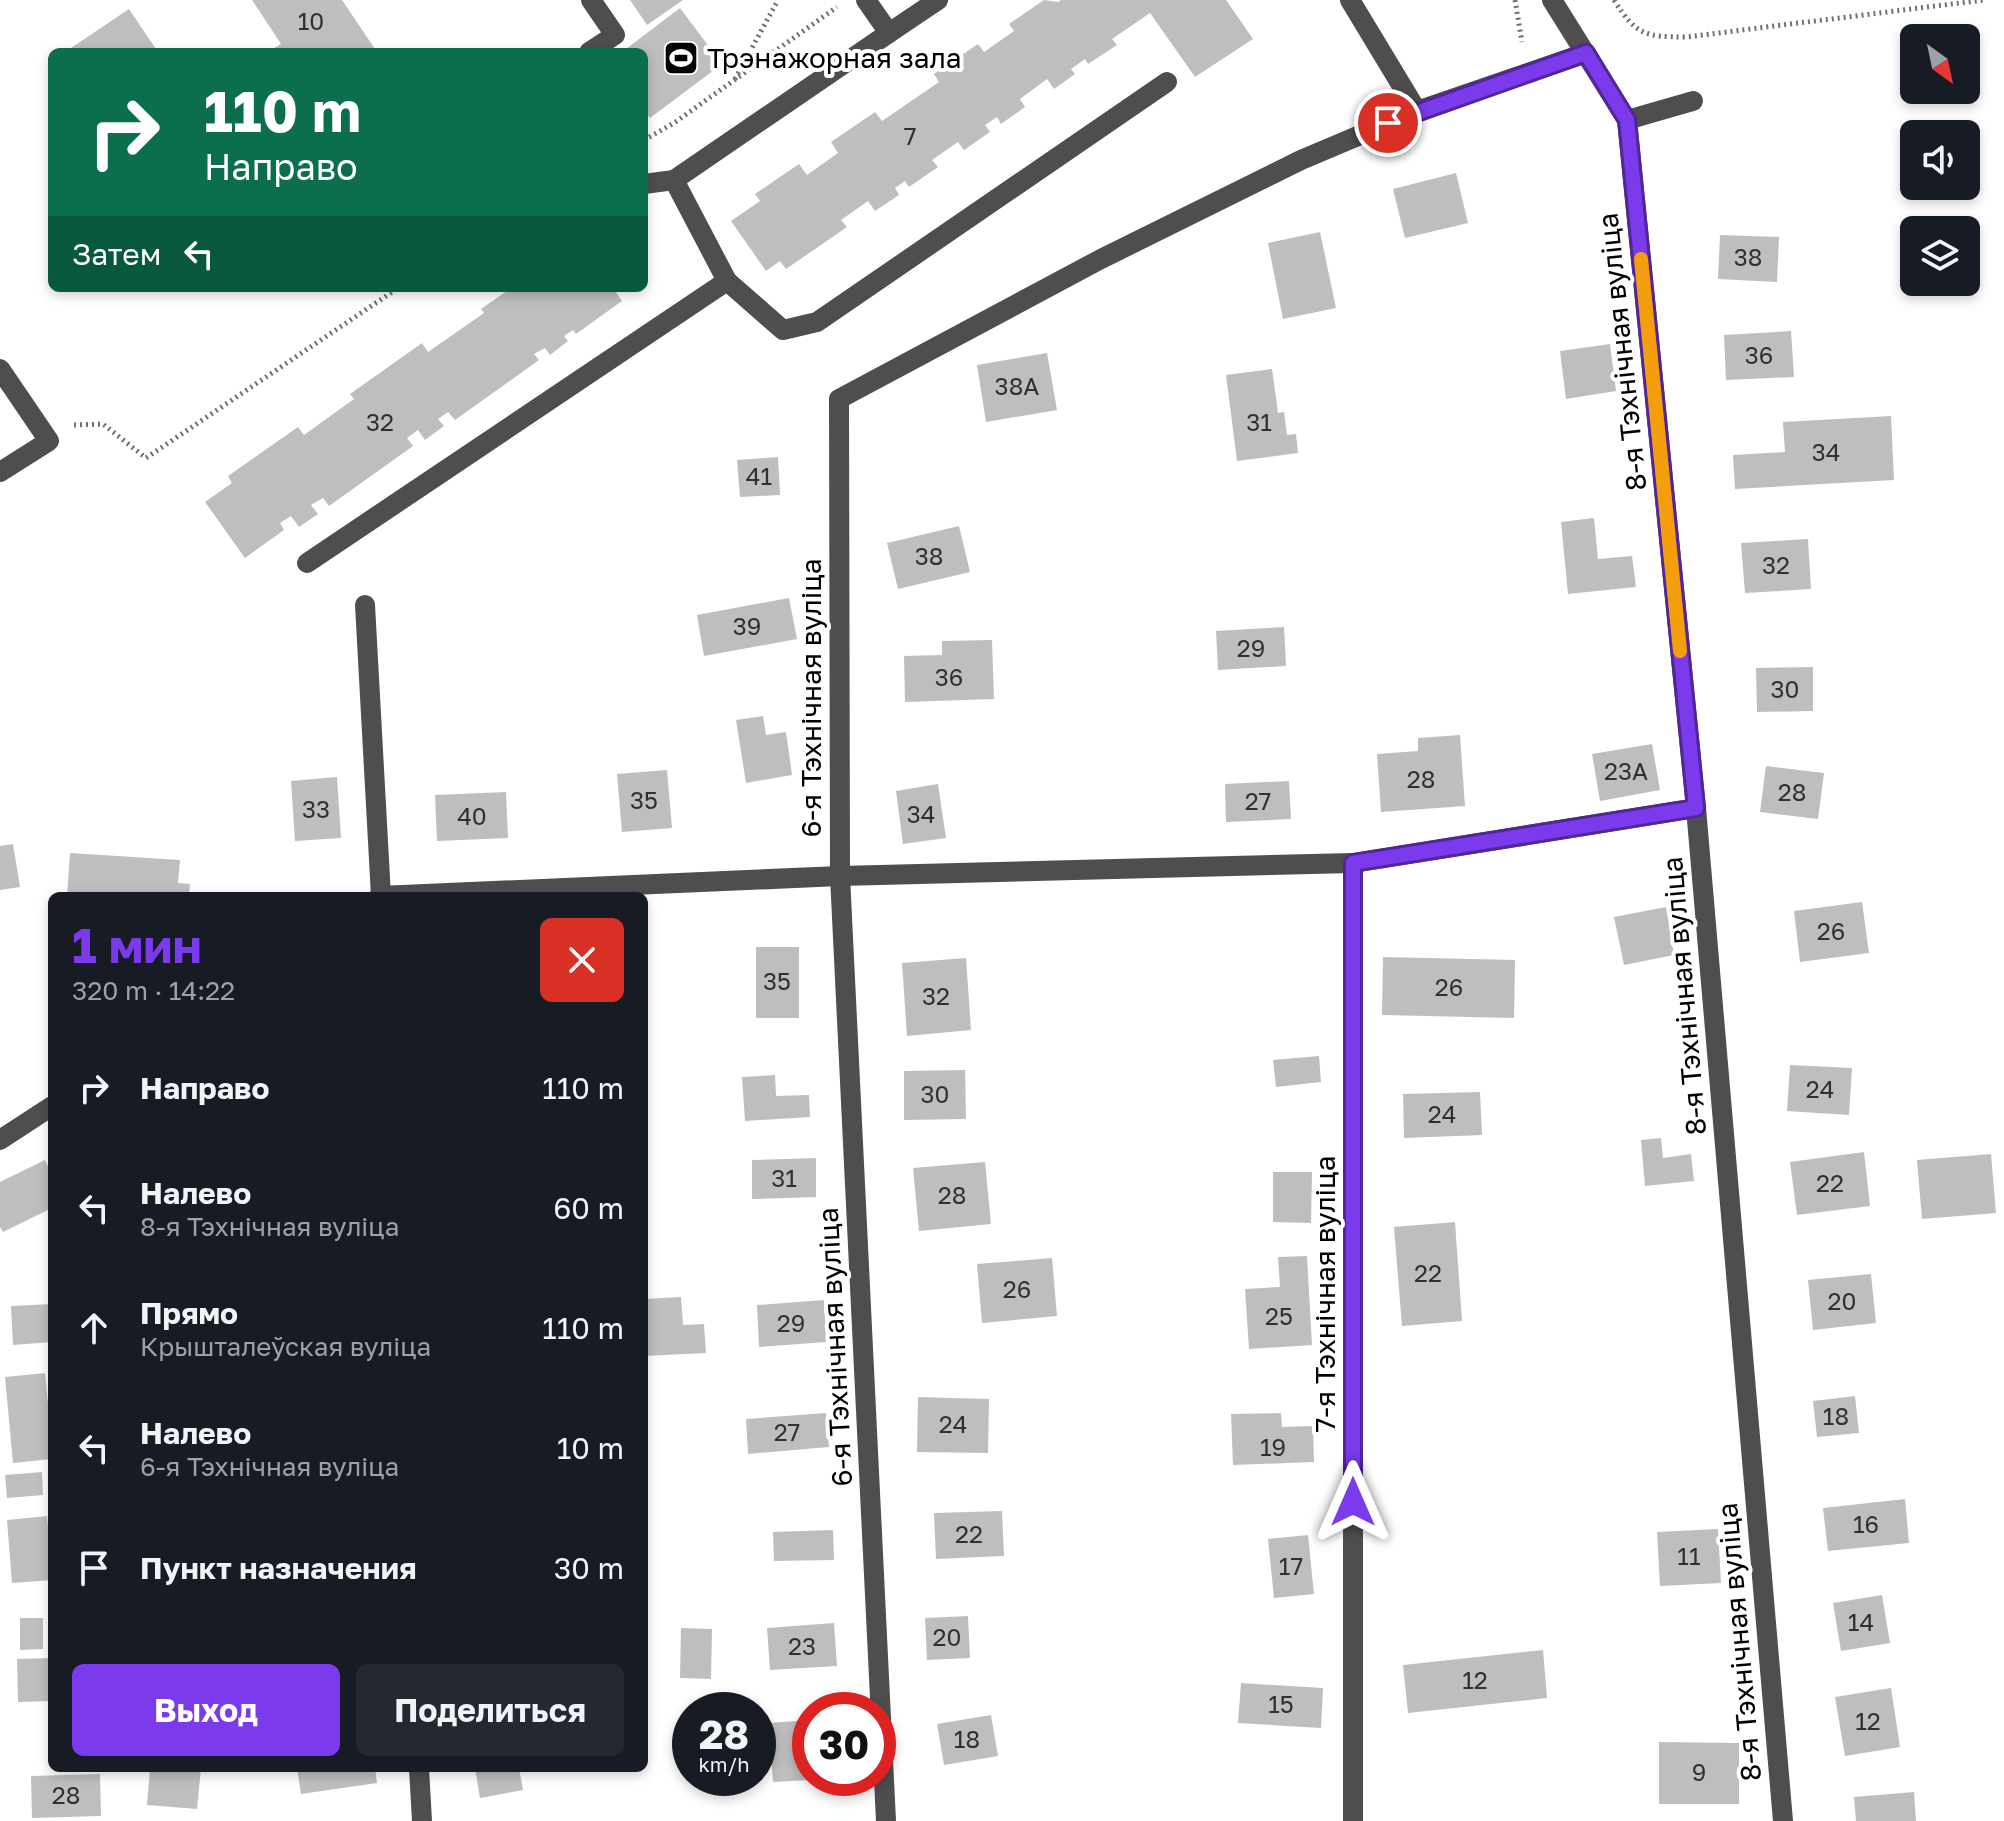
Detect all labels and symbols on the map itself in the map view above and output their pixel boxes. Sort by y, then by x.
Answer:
house number: 10 [298,6,324,35]
north arrow [1900,24,1980,104]
sports icon: Трэнажорная зала [662,39,700,77]
place label: Трэнажорная зала [707,41,962,74]
pin [1354,89,1422,157]
house number: 7 [904,121,916,150]
street label: 8-я Тэхнічная вуліца [1590,211,1653,493]
house number: 38 [1734,242,1762,271]
house number: 36 [1745,340,1773,369]
house number: 38А [995,371,1039,400]
house number: 32 [366,407,394,436]
house number: 31 [1246,407,1272,436]
house number: 34 [1812,437,1840,466]
house number: 41 [746,461,772,490]
house number: 38 [915,541,943,570]
house number: 32 [1762,550,1790,579]
street label: 6-я Тэхнічная вуліца [794,558,827,838]
house number: 39 [733,611,761,640]
house number: 29 [1237,633,1265,662]
house number: 36 [935,662,963,691]
house number: 30 [1771,674,1799,703]
house number: 23А [1604,756,1648,785]
house number: 28 [1407,764,1435,793]
house number: 28 [1778,777,1806,806]
house number: 35 [630,785,658,814]
house number: 27 [1245,786,1271,815]
house number: 33 [302,794,330,823]
house number: 34 [907,799,935,828]
house number: 40 [457,801,487,830]
street label: 8-я Тэхнічная вуліца [1655,855,1712,1137]
house number: 26 [1817,916,1845,945]
house number: 35 [763,966,791,995]
house number: 26 [1435,972,1463,1001]
house number: 32 [922,981,950,1010]
house number: 24 [1806,1074,1834,1103]
house number: 30 [921,1079,949,1108]
house number: 24 [1428,1099,1456,1128]
street label: 7-я Тэхнічная вуліца [1308,1155,1341,1433]
house number: 31 [771,1163,797,1192]
house number: 22 [1816,1168,1844,1197]
house number: 28 [938,1180,966,1209]
street label: 6-я Тэхнічная вуліца [811,1207,858,1487]
house number: 22 [1414,1258,1442,1287]
house number: 26 [1003,1274,1031,1303]
house number: 20 [1828,1286,1856,1315]
house number: 25 [1265,1301,1293,1330]
house number: 29 [777,1308,805,1337]
house number: 18 [1823,1401,1849,1430]
house number: 24 [939,1409,967,1438]
house number: 27 [774,1417,800,1446]
house number: 19 [1260,1432,1286,1461]
position arrow [1311,1460,1395,1544]
street label: 8-я Тэхнічная вуліца [1710,1501,1767,1783]
house number: 16 [1853,1509,1879,1538]
house number: 22 [955,1519,983,1548]
house number: 11 [1677,1541,1701,1570]
house number: 17 [1279,1551,1303,1580]
house number: 14 [1848,1607,1874,1636]
house number: 20 [933,1622,961,1651]
house number: 23 [788,1631,816,1660]
house number: 12 [1462,1665,1488,1694]
house number: 15 [1268,1689,1294,1718]
speed limit sign: 30 [792,1692,896,1796]
house number: 12 [1855,1706,1881,1735]
house number: 18 [954,1724,980,1753]
house number: 9 [1692,1757,1706,1786]
house number: 28 [52,1780,80,1809]

